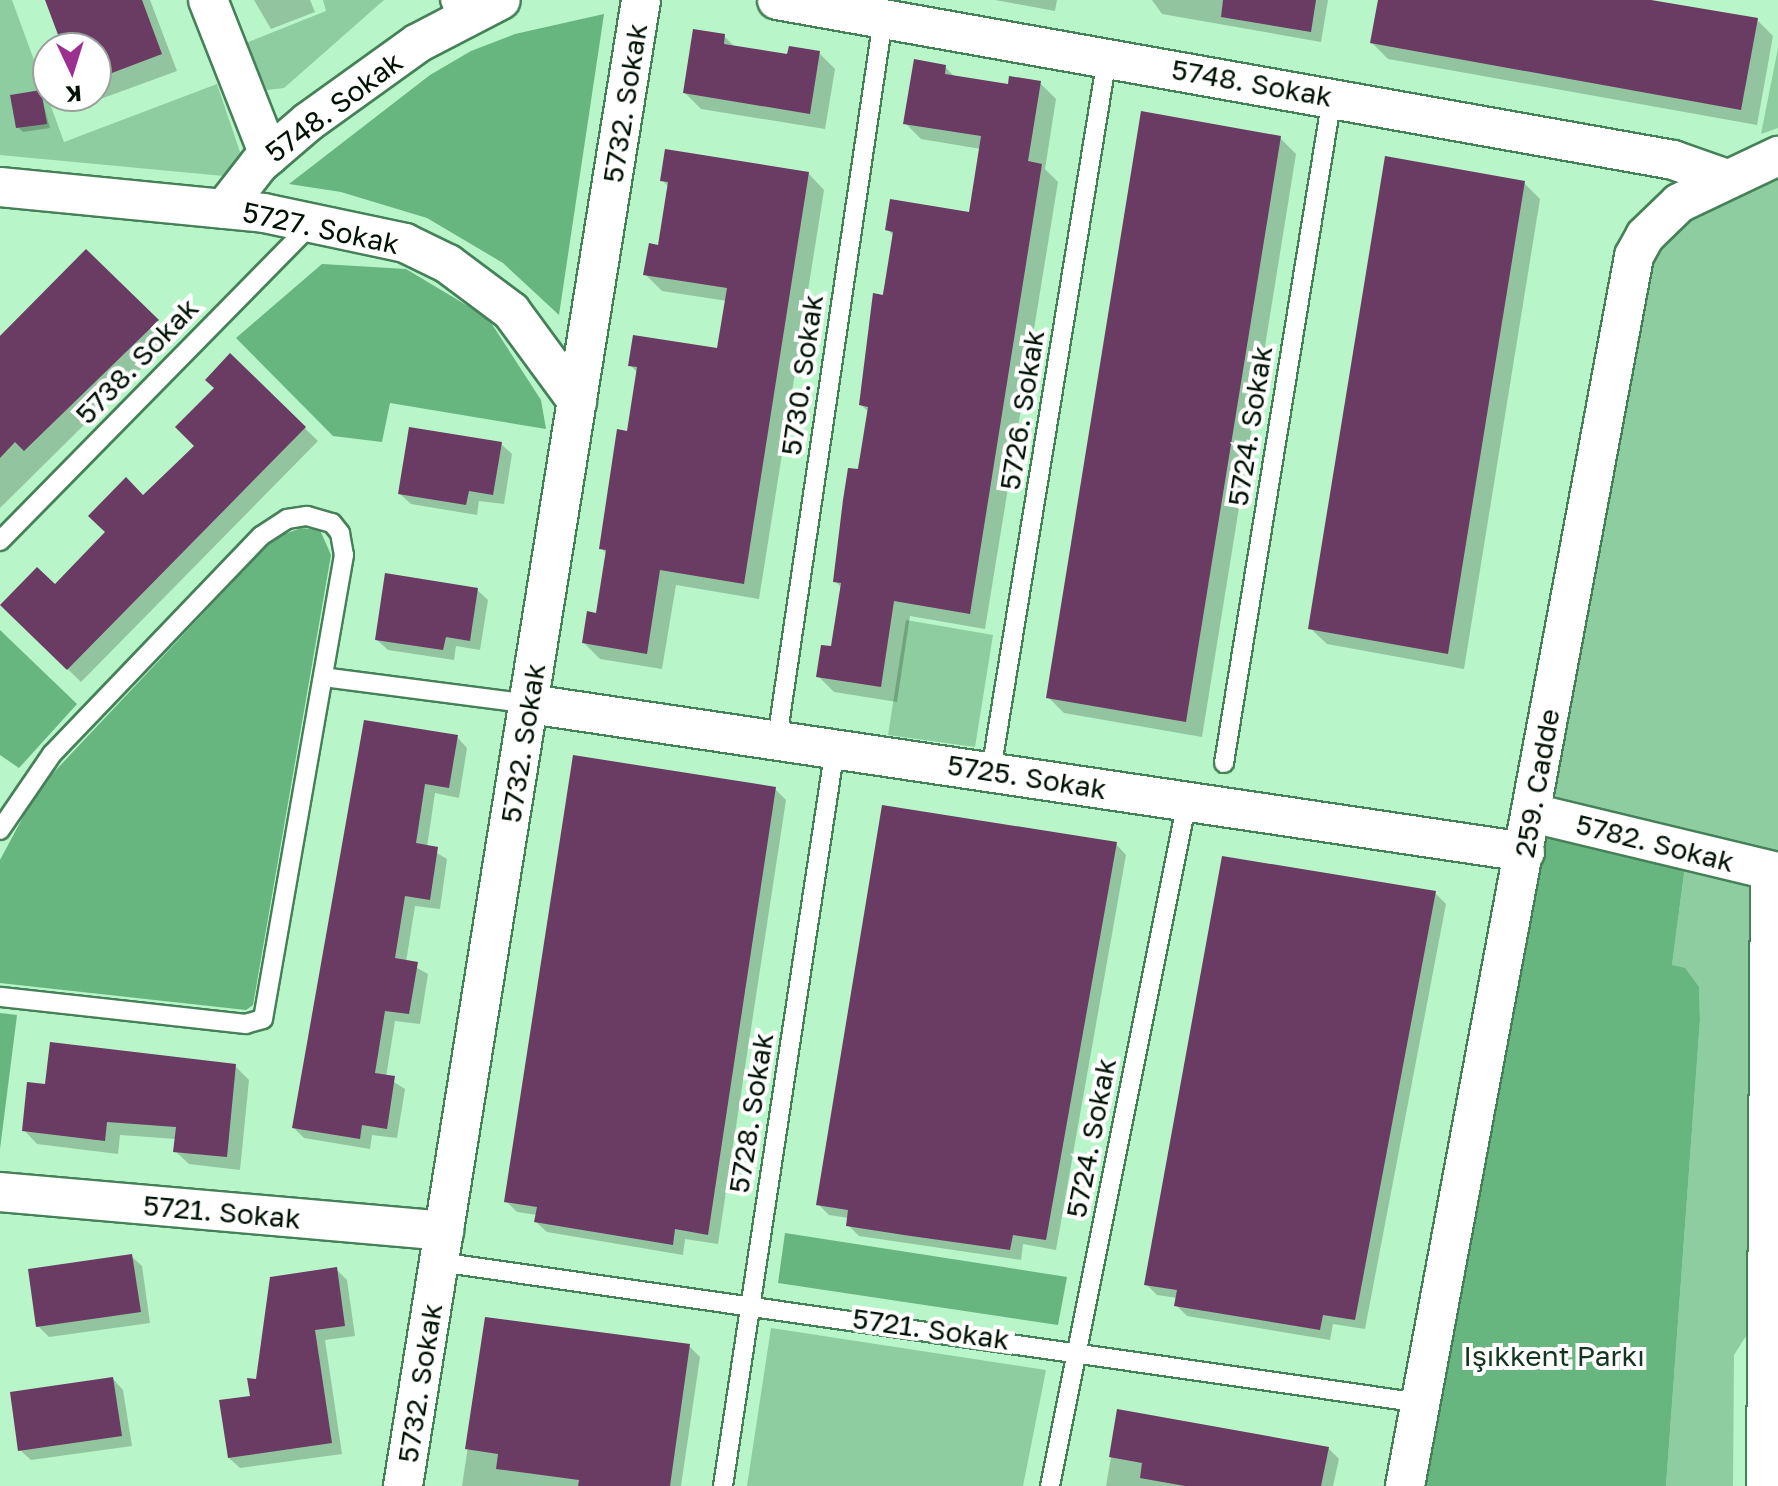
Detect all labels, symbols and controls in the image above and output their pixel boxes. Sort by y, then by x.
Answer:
street label: 5732. Sokak [596,21,654,185]
north arrow [32,32,112,112]
street label: 5748. Sokak [259,45,409,169]
street label: 5748. Sokak [1169,52,1335,114]
text: K [65,80,82,108]
street label: 5727. Sokak [240,195,402,261]
street label: 5738. Sokak [69,291,205,431]
street label: 5730. Sokak [774,292,830,458]
street label: 5726. Sokak [993,328,1051,492]
street label: 5724. Sokak [1221,344,1279,508]
street label: 5732. Sokak [494,661,552,825]
street label: 259. Cadde [1507,706,1567,860]
street label: 5725. Sokak [945,748,1109,806]
street label: 5782. Sokak [1572,807,1738,879]
street label: 5728. Sokak [722,1031,780,1195]
street label: 5724. Sokak [1059,1055,1123,1221]
street label: 5721. Sokak [142,1188,302,1236]
street label: 5732. Sokak [391,1301,449,1465]
street label: 5721. Sokak [850,1301,1012,1357]
park label: Işıkkent Parkı [1463,1339,1645,1373]

